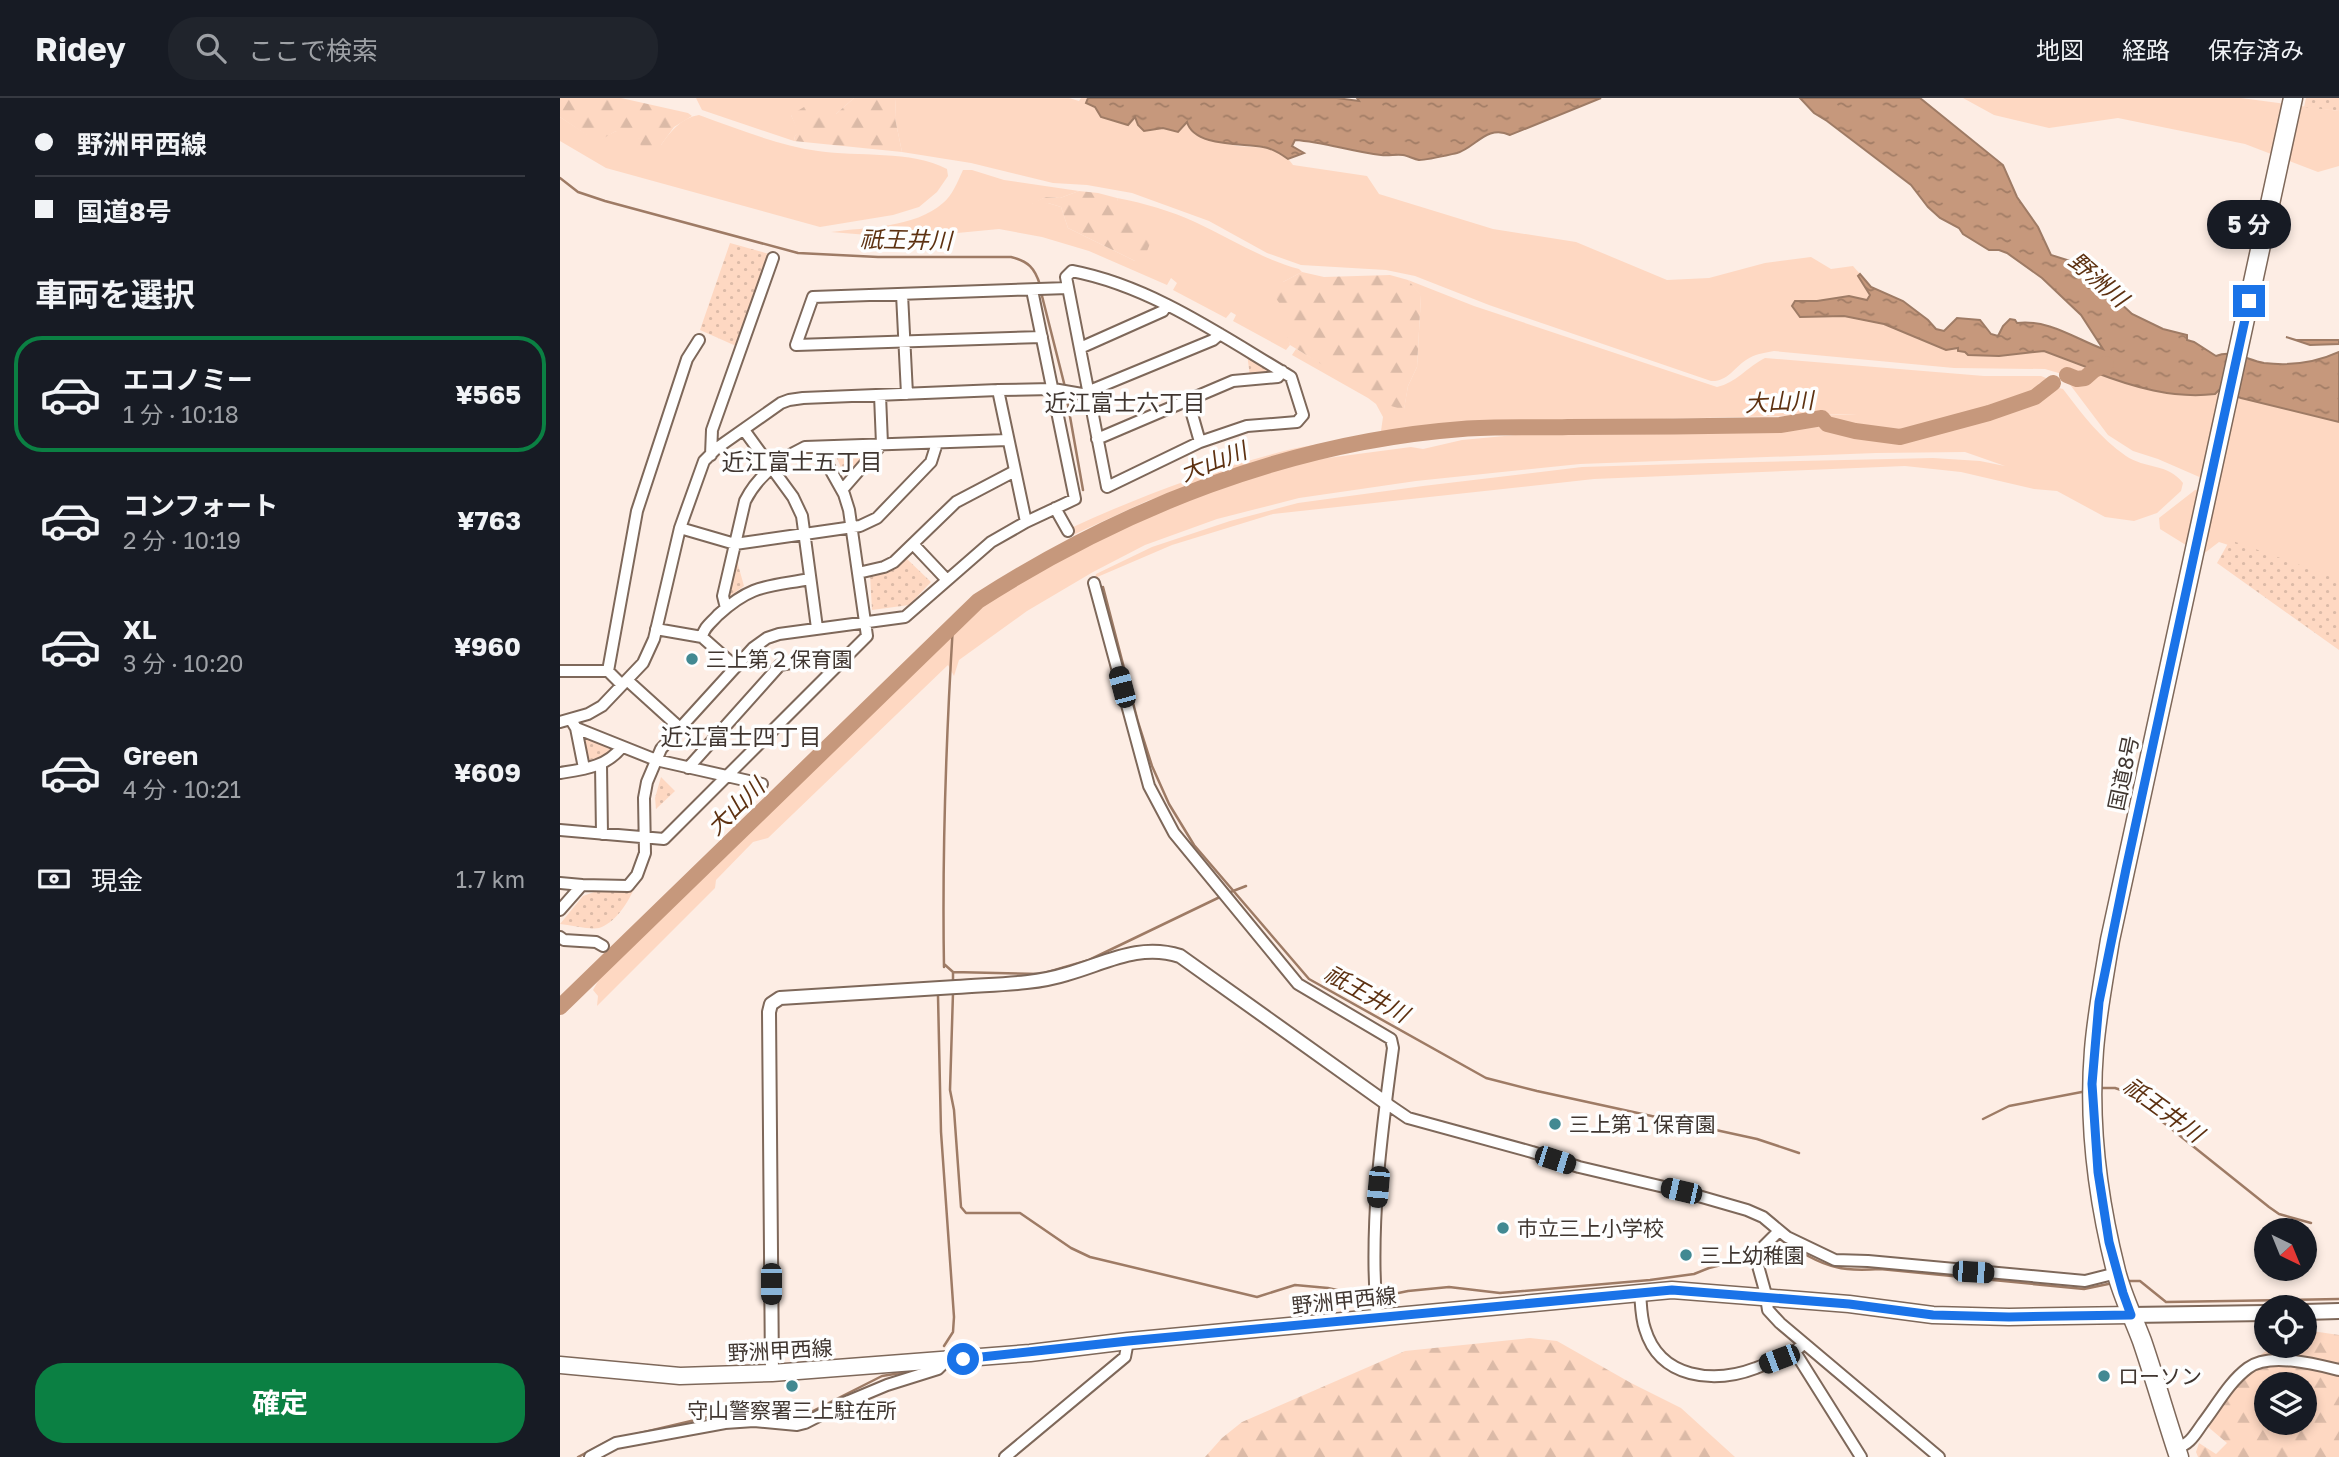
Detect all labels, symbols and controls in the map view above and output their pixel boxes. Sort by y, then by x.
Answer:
search box [168,17,658,80]
text: Ridey [35,29,126,68]
icon: search [192,29,230,67]
text: ここで検索 [248,35,378,66]
text: 地図 [2036,35,2084,64]
text: 経路 [2122,35,2170,64]
text: 保存済み [2208,35,2304,64]
text: 野洲甲西線 [77,129,207,160]
text: 国道8号 [77,196,172,227]
callout: 5 分 [2207,200,2291,248]
text: 5 分 [2228,210,2270,238]
water label: 祇王井川 [860,224,955,254]
water label: 野洲川 [2064,246,2136,314]
text: 車両を選択 [35,275,195,313]
route end [2233,285,2265,317]
icon: car [39,363,102,426]
text: エコノミー [123,364,253,395]
text: ¥565 [456,379,521,410]
water label: 大山川 [1744,385,1817,417]
district label: 近江富士六丁目 [1045,388,1206,416]
text: 1 分 · 10:18 [123,400,239,428]
water label: 大山川 [1176,434,1253,486]
district label: 近江富士五丁目 [722,447,883,475]
icon: car [39,489,102,552]
text: コンフォート [123,490,278,521]
text: ¥763 [457,505,521,536]
text: 2 分 · 10:19 [123,526,241,554]
text: XL [123,614,157,645]
icon: car [39,615,102,678]
text: ¥960 [454,631,521,662]
place label: 三上第２保育園 [706,646,853,672]
text: 3 分 · 10:20 [123,649,244,677]
marker: 三上第２保育園 [684,651,700,667]
car [1107,664,1138,710]
district label: 近江富士四丁目 [661,722,822,750]
street label: 国道8号 [2102,733,2144,813]
text: Green [123,740,198,771]
icon: car [39,741,102,804]
text: ¥609 [454,757,521,788]
water label: 大山川 [700,770,772,840]
text: 4 分 · 10:21 [123,775,241,803]
icon: cash [35,860,73,898]
text: 現金 [91,865,143,896]
text: 1.7 km [456,865,525,893]
water label: 祇王井川 [1320,958,1417,1029]
water label: 祇王井川 [2119,1071,2212,1149]
place label: 三上第１保育園 [1569,1111,1716,1137]
marker: 三上第１保育園 [1547,1116,1563,1132]
car [1532,1144,1579,1176]
car [1366,1165,1391,1209]
car [1659,1176,1704,1206]
place label: 市立三上小学校 [1517,1215,1664,1241]
north arrow [2254,1218,2317,1281]
map controls [2254,1218,2317,1435]
marker: 市立三上小学校 [1495,1220,1511,1236]
place label: 三上幼稚園 [1700,1242,1805,1268]
marker: 三上幼稚園 [1678,1247,1694,1263]
car [1952,1260,1995,1284]
car [761,1263,782,1305]
street label: 野洲甲西線 [1290,1282,1398,1318]
button: locate [2254,1295,2317,1358]
street label: 野洲甲西線 [727,1334,833,1366]
car [1756,1342,1803,1376]
route start [947,1343,979,1375]
button: 確定 [35,1363,525,1443]
place label: ローソン [2118,1363,2202,1389]
marker: ローソン [2096,1368,2112,1384]
button: layers [2254,1372,2317,1435]
marker: 守山警察署三上駐在所 [784,1378,800,1394]
place label: 守山警察署三上駐在所 [687,1397,897,1423]

